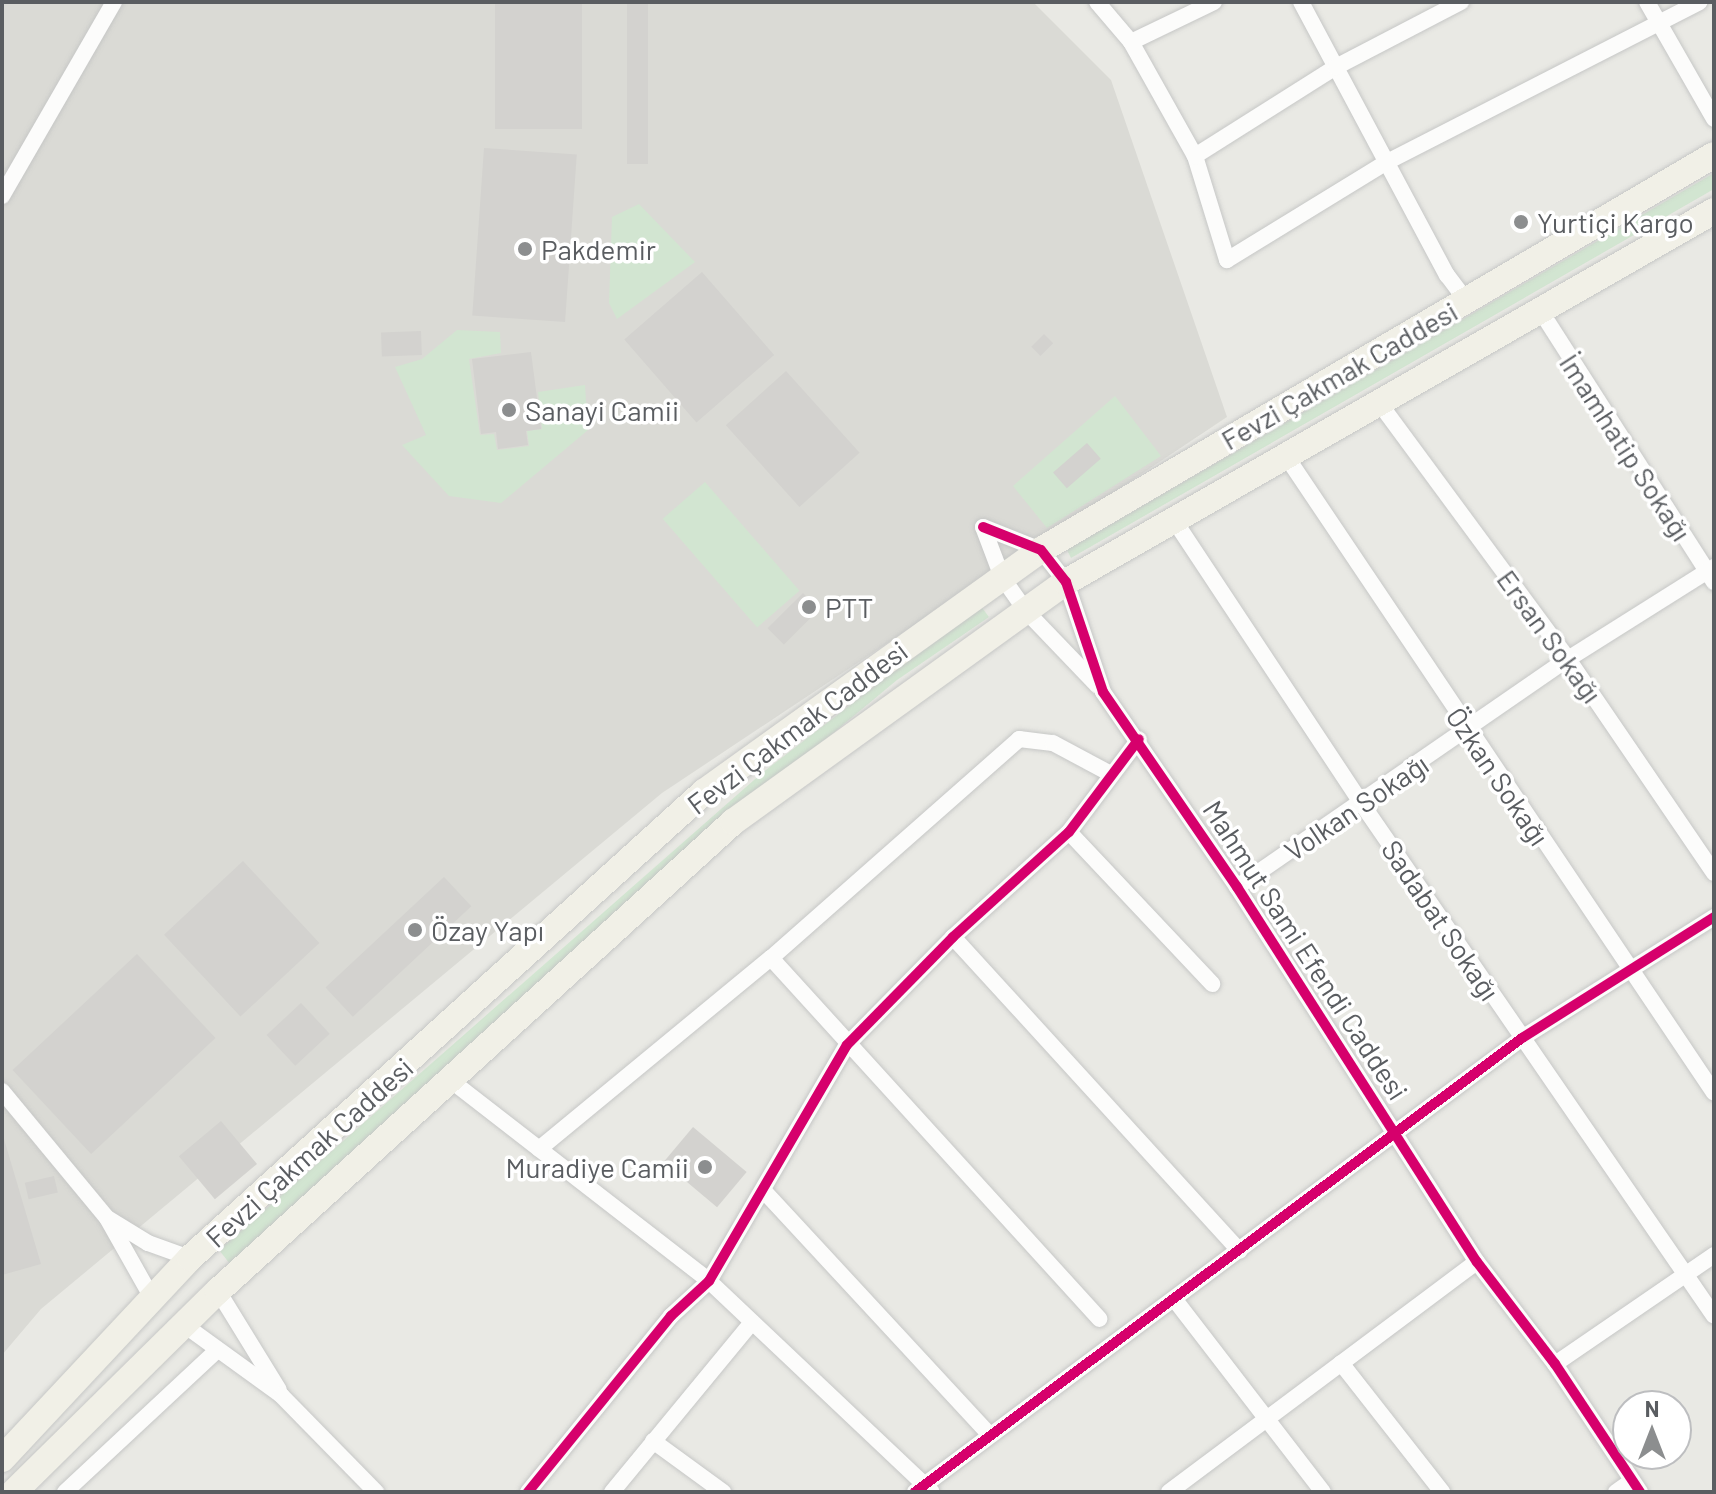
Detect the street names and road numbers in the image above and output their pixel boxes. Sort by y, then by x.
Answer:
street label: Fevzi Çakmak Caddesi [1215,294,1463,456]
street label: İmamhatip Sokağı [1553,347,1699,547]
street label: Ersan Sokağı [1491,563,1609,709]
street label: Fevzi Çakmak Caddesi [680,633,914,821]
street label: Özkan Sokağı [1440,701,1556,851]
street label: Volkan Sokağı [1278,747,1434,867]
street label: Mahmut Sami Efendi Caddesi [1197,794,1415,1106]
street label: Sadabat Sokağı [1375,833,1507,1007]
street label: Fevzi Çakmak Caddesi [199,1050,419,1254]

